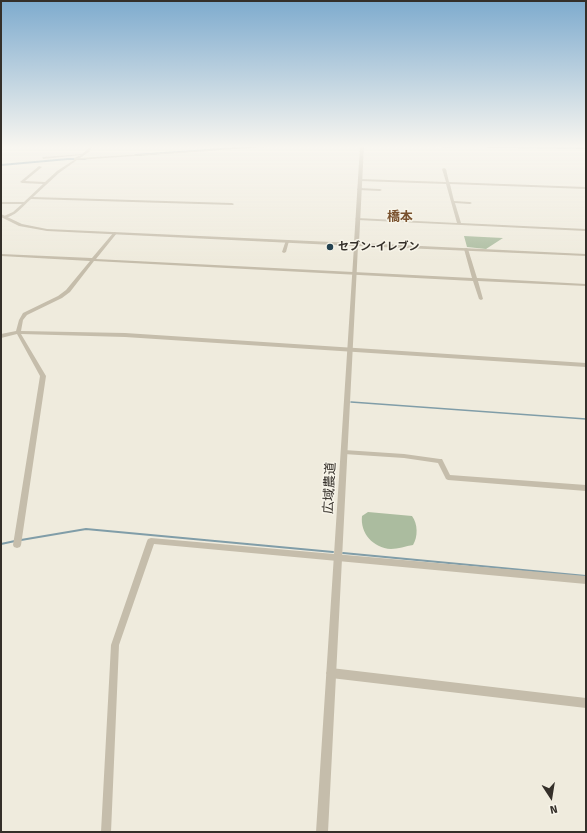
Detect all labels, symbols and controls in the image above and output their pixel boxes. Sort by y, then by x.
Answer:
district label: 橋本 [387,209,413,225]
place label: セブン-イレブン [338,240,419,254]
marker: セブン-イレブン [325,242,335,252]
street label: 広域農道 [321,462,339,514]
north arrow [531,777,571,817]
text: N [549,802,559,816]

